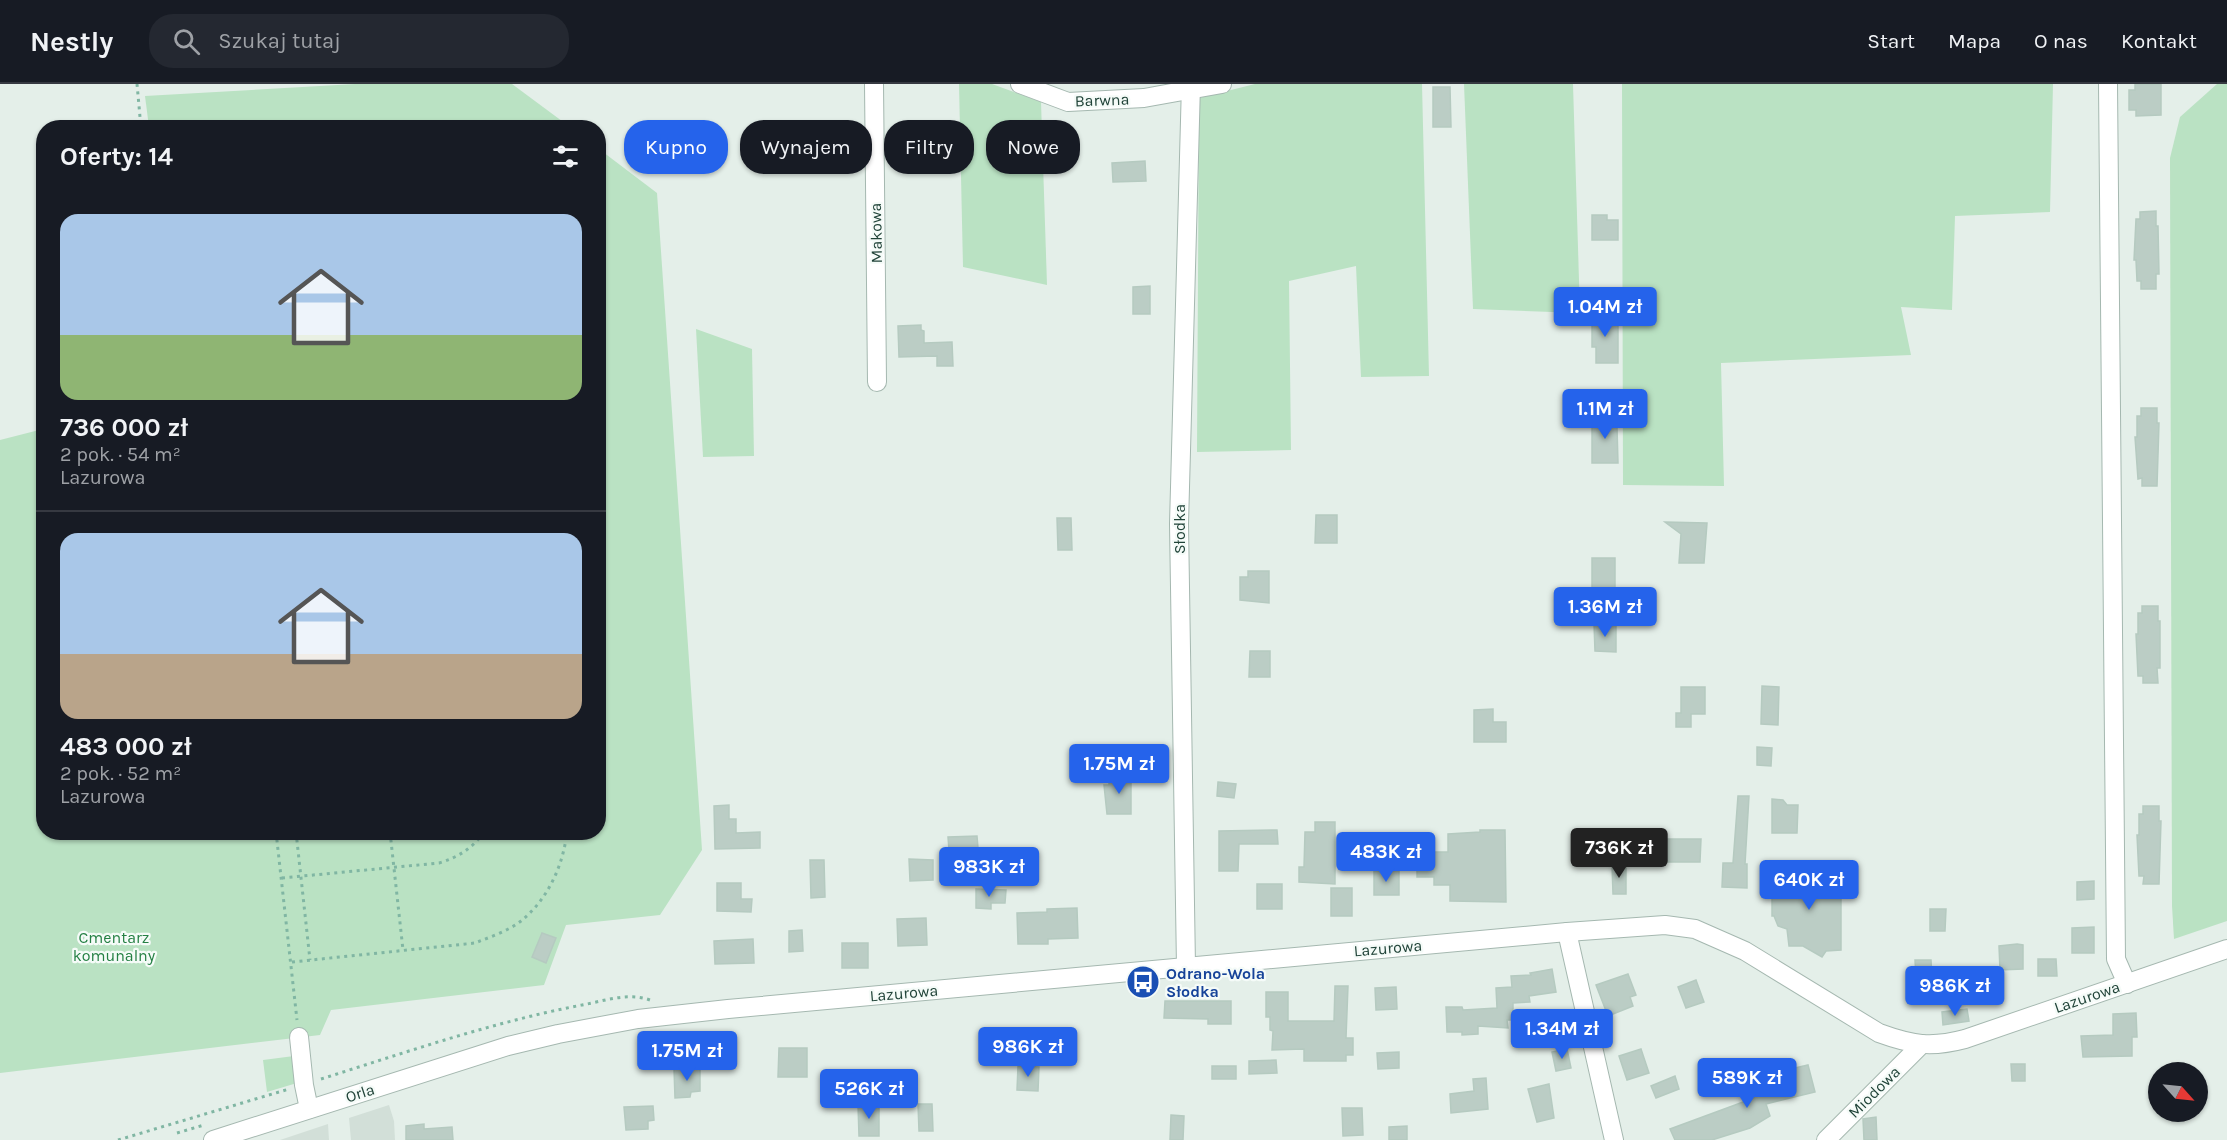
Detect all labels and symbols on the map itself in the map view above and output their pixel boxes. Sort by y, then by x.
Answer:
street label: Barwna [1074,90,1130,110]
street label: Makowa [866,203,886,263]
pin: 1.04M zł [1543,287,1667,338]
pin: 1.1M zł [1550,389,1660,440]
street label: Słodka [1170,504,1189,554]
pin: 1.36M zł [1543,587,1667,638]
pin: 1.75M zł [1057,744,1181,795]
pin: 736K zł [1564,828,1674,879]
pin: 483K zł [1331,832,1441,883]
pin: 983K zł [934,847,1044,898]
pin: 640K zł [1754,860,1864,911]
park label: Cmentarz komunalny [73,928,156,965]
street label: Lazurowa [1353,936,1423,960]
bus stop icon: Odrano-Wola Słodka [1125,964,1161,1000]
place label: Odrano-Wola Słodka [1166,964,1265,1001]
pin: 986K zł [1900,966,2010,1017]
street label: Lazurowa [2052,977,2122,1017]
street label: Lazurowa [869,981,939,1005]
pin: 1.34M zł [1500,1009,1624,1060]
pin: 986K zł [973,1027,1083,1078]
pin: 1.75M zł [625,1031,749,1082]
pin: 589K zł [1692,1058,1802,1109]
street label: Miodowa [1844,1062,1904,1122]
north arrow [2148,1062,2208,1122]
pin: 526K zł [814,1069,924,1120]
street label: Orla [343,1079,377,1107]

